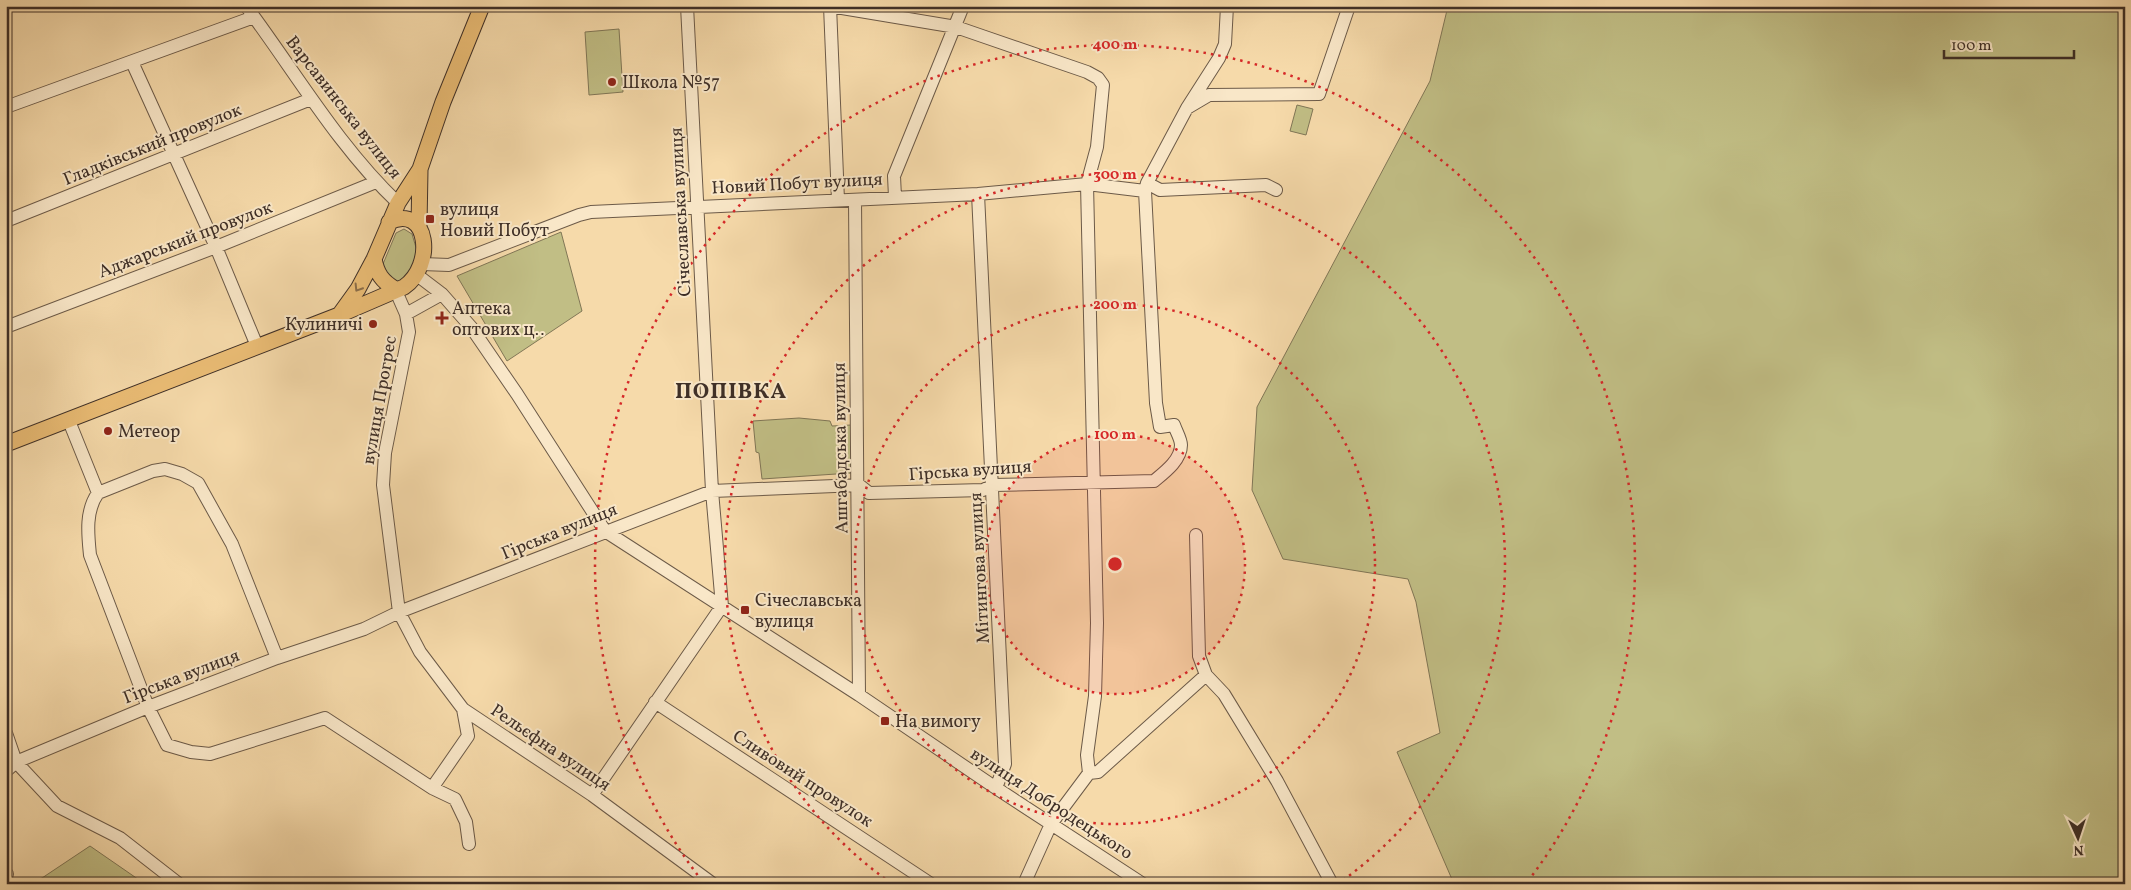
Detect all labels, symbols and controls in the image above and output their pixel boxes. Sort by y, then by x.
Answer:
scale bar [1944,28,2074,60]
street label: Варсавинська вулиця [279,31,407,185]
text: 400 m [1093,35,1138,56]
text: 100 m [1951,36,1991,57]
place label: Школа №57 [622,71,720,96]
marker: Школа №57 [606,76,618,88]
street label: Гладківський провулок [59,98,246,193]
street label: Січеславська вулиця [665,127,698,297]
text: 300 m [1093,165,1137,186]
street label: Новий Побут вулиця [711,168,883,201]
street label: Аджарський провулок [95,195,277,285]
place label: вулиця Новий Побут [440,198,549,244]
marker: вулиця Новий Побут [424,213,436,225]
one-way arrow [355,282,364,292]
text: 200 m [1093,295,1137,316]
place label: Аптека оптових ц‥ [452,297,545,343]
marker: Аптека оптових ц‥ [436,312,448,324]
place label: Кулиничі [285,313,363,338]
marker: Кулиничі [367,318,379,330]
street label: вулиця Прогрес [357,334,404,467]
street label: Ашгабадська вулиця [828,362,855,534]
district label: ПОПІВКА [675,377,787,408]
place label: Метеор [118,420,180,445]
marker: Метеор [102,425,114,437]
text: 100 m [1094,425,1137,446]
street label: Гірська вулиця [908,455,1032,488]
street label: Мітингова вулиця [964,492,997,644]
street label: Гірська вулиця [498,498,621,567]
centre of rings [1106,555,1124,573]
place label: Січеславська вулиця [755,589,862,635]
marker: Січеславська вулиця [739,604,751,616]
street label: Гірська вулиця [120,644,243,711]
street label: Рельєфна вулиця [485,699,615,798]
place label: На вимогу [895,710,981,735]
marker: На вимогу [879,715,891,727]
street label: Сливовий провулок [727,724,878,834]
street label: вулиця Добродецького [965,742,1137,866]
north arrow [2054,812,2104,862]
text: N [2073,840,2084,859]

